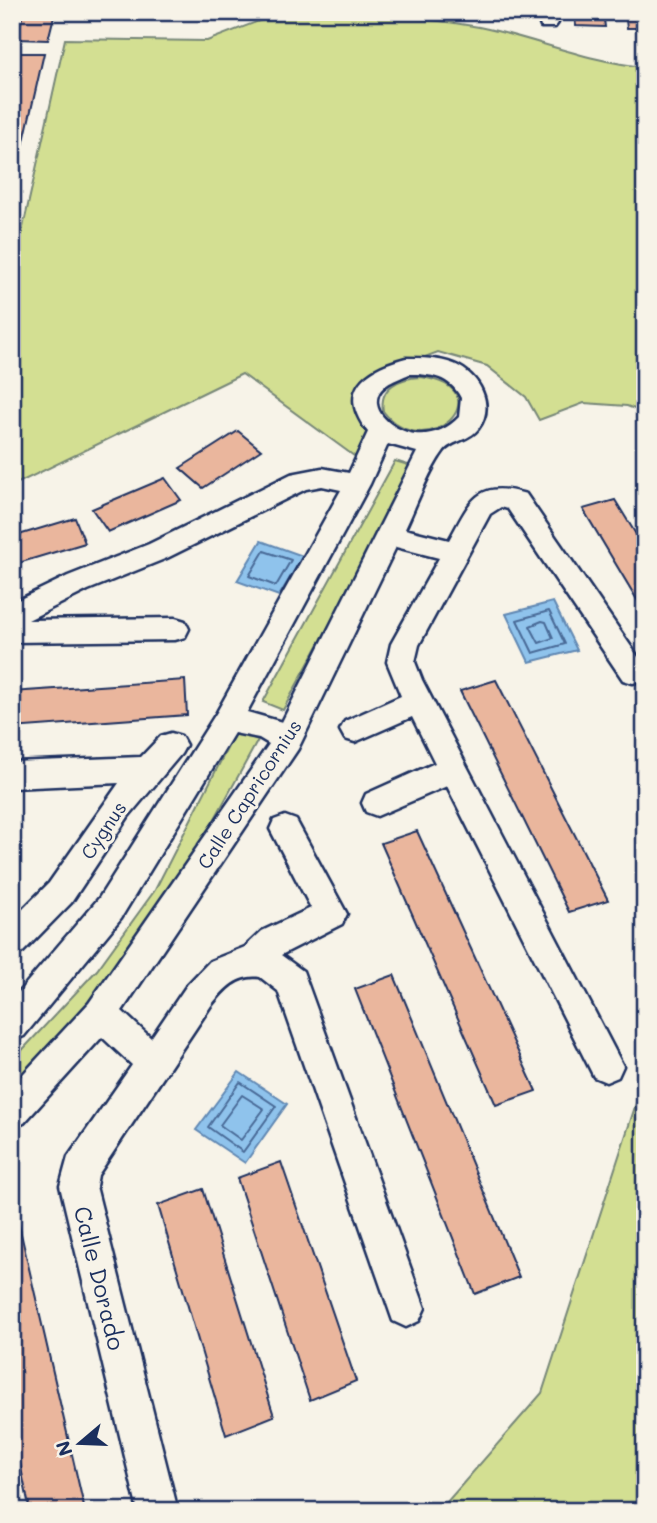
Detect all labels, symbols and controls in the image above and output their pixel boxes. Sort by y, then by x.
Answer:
street label: Calle Capricornius [191,715,307,873]
street label: Cygnus [75,796,131,864]
street label: Calle Dorado [68,1203,132,1353]
north arrow [46,1408,116,1478]
text: N [49,1438,78,1460]

